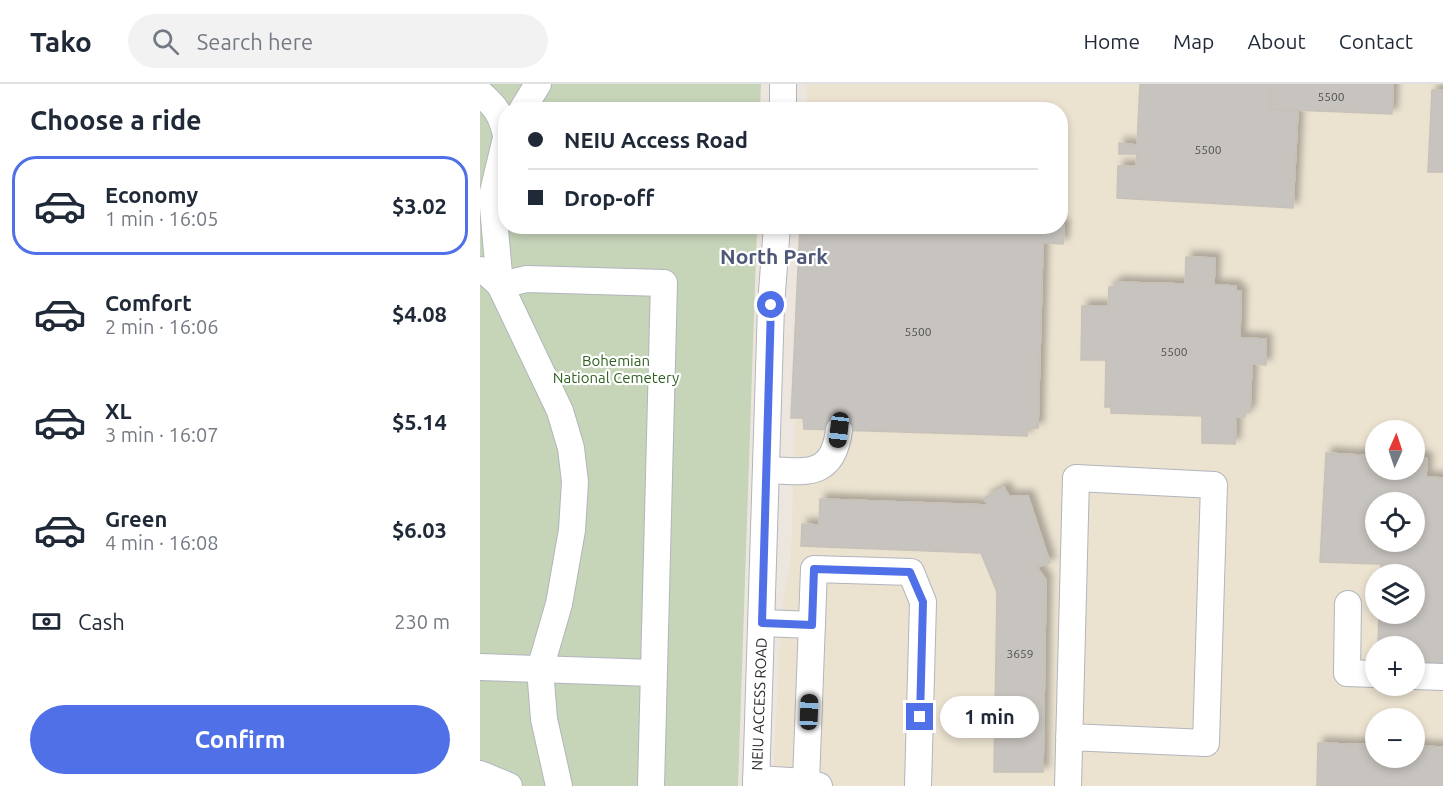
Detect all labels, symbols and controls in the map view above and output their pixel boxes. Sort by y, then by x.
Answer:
search box [128,14,548,68]
icon: search [149,25,182,58]
text: Tako [30,26,92,57]
text: Search here [197,29,313,54]
text: Home [1083,29,1140,53]
text: Map [1173,29,1214,53]
text: About [1247,29,1306,53]
text: Contact [1339,29,1413,53]
house number: 5500 [1317,90,1345,103]
text: Choose a ride [30,105,202,135]
text: NEIU Access Road [564,127,748,152]
house number: 5500 [1194,143,1222,156]
icon: car [33,179,87,233]
text: Economy [105,182,198,207]
text: Drop-off [564,185,654,210]
text: $3.02 [392,193,447,218]
text: 1 min · 16:05 [105,207,219,230]
district label: North Park [720,244,828,268]
icon: car [33,287,87,341]
text: Comfort [105,290,192,315]
route start [757,291,784,318]
text: $4.08 [392,301,447,326]
text: 2 min · 16:06 [105,315,219,338]
house number: 5500 [904,325,932,338]
house number: 5500 [1160,345,1188,358]
park label: Bohemian National Cemetery [553,352,679,386]
icon: car [33,395,87,449]
text: XL [105,398,132,423]
text: $5.14 [392,409,447,434]
car [828,411,850,449]
north arrow [1365,420,1425,480]
map controls [1365,420,1425,768]
text: 3 min · 16:07 [105,423,219,446]
button: locate [1365,492,1425,552]
icon: car [33,503,87,557]
text: Green [105,506,167,531]
text: $6.03 [392,517,447,542]
text: 4 min · 16:08 [105,531,219,554]
button: layers [1365,564,1425,624]
icon: cash [30,605,63,638]
text: Cash [78,609,125,634]
text: 230 m [394,610,450,633]
button: + [1365,636,1425,696]
street label: NEIU ACCESS ROAD [748,637,770,771]
house number: 3659 [1006,647,1034,660]
car [799,694,819,730]
callout: 1 min [941,696,1040,738]
route end [906,703,933,730]
button: Confirm [30,705,450,774]
text: 1 min [964,705,1015,728]
button: − [1365,708,1425,768]

